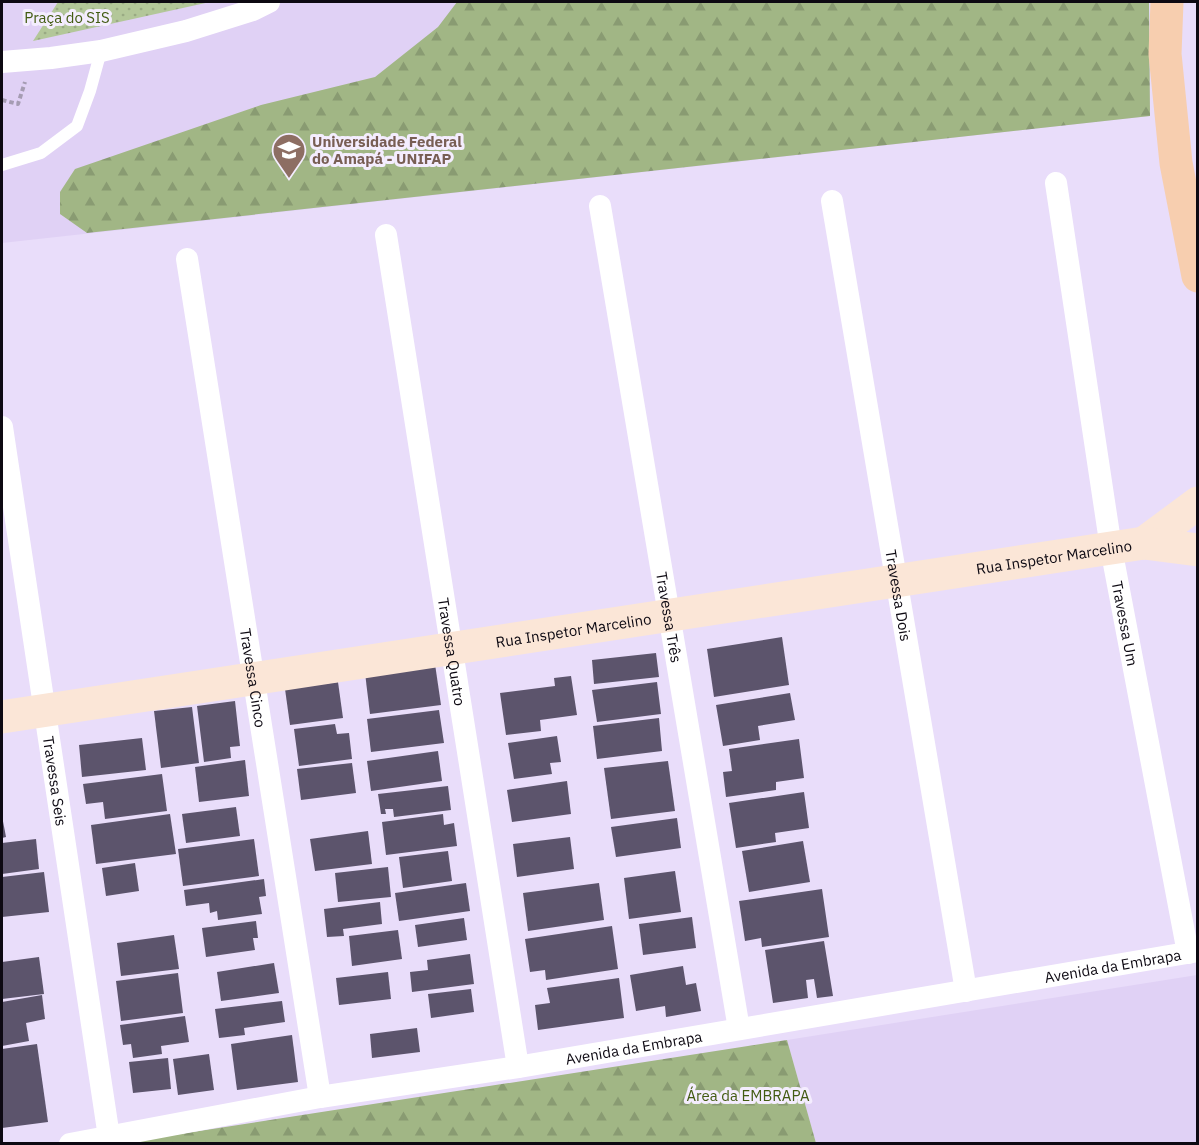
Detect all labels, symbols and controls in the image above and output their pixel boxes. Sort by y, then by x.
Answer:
park label: Praça do SIS [24,8,110,27]
school or university icon: Universidade Federal do Amapá - UNIFAP [271,132,307,179]
place label: Universidade Federal do Amapá - UNIFAP [312,132,462,168]
street label: Rua Inspetor Marcelino [975,535,1133,578]
street label: Travessa Dois [882,548,916,643]
street label: Travessa Três [652,570,686,664]
street label: Travessa Um [1108,579,1143,668]
street label: Travessa Quatro [434,596,470,707]
street label: Rua Inspetor Marcelino [494,609,653,651]
street label: Travessa Cinco [236,627,271,729]
street label: Travessa Seis [39,735,72,827]
street label: Avenida da Embrapa [1043,945,1183,987]
street label: Avenida da Embrapa [564,1026,704,1068]
park label: Área da EMBRAPA [686,1086,810,1105]

